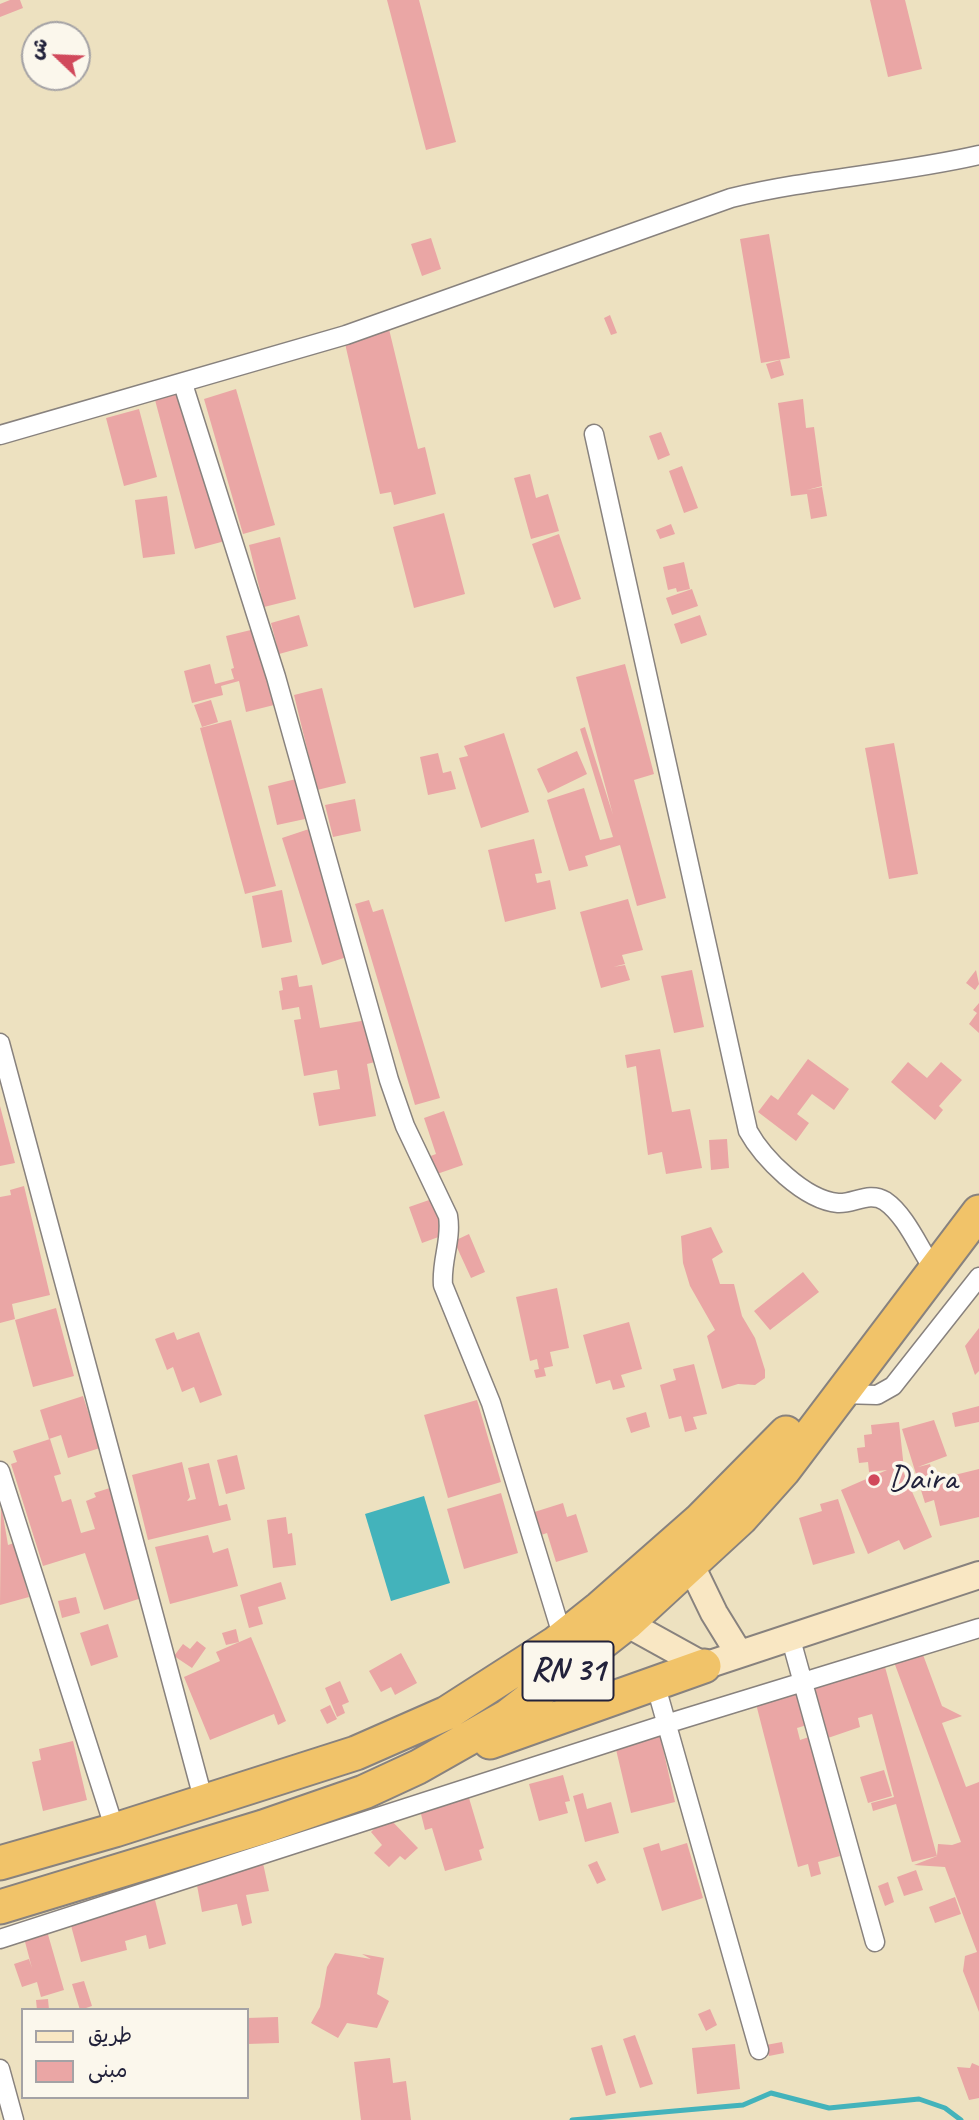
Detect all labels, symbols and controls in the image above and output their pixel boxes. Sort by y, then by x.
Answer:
north arrow [21,21,91,91]
text: ش [23,34,54,63]
place label: Daira [888,1459,957,1501]
marker: Daira [866,1472,882,1488]
road number: RN 31 [522,1642,614,1700]
legend [21,2008,248,2099]
text: طريق [88,2022,132,2048]
text: مبنى [88,2057,127,2083]

